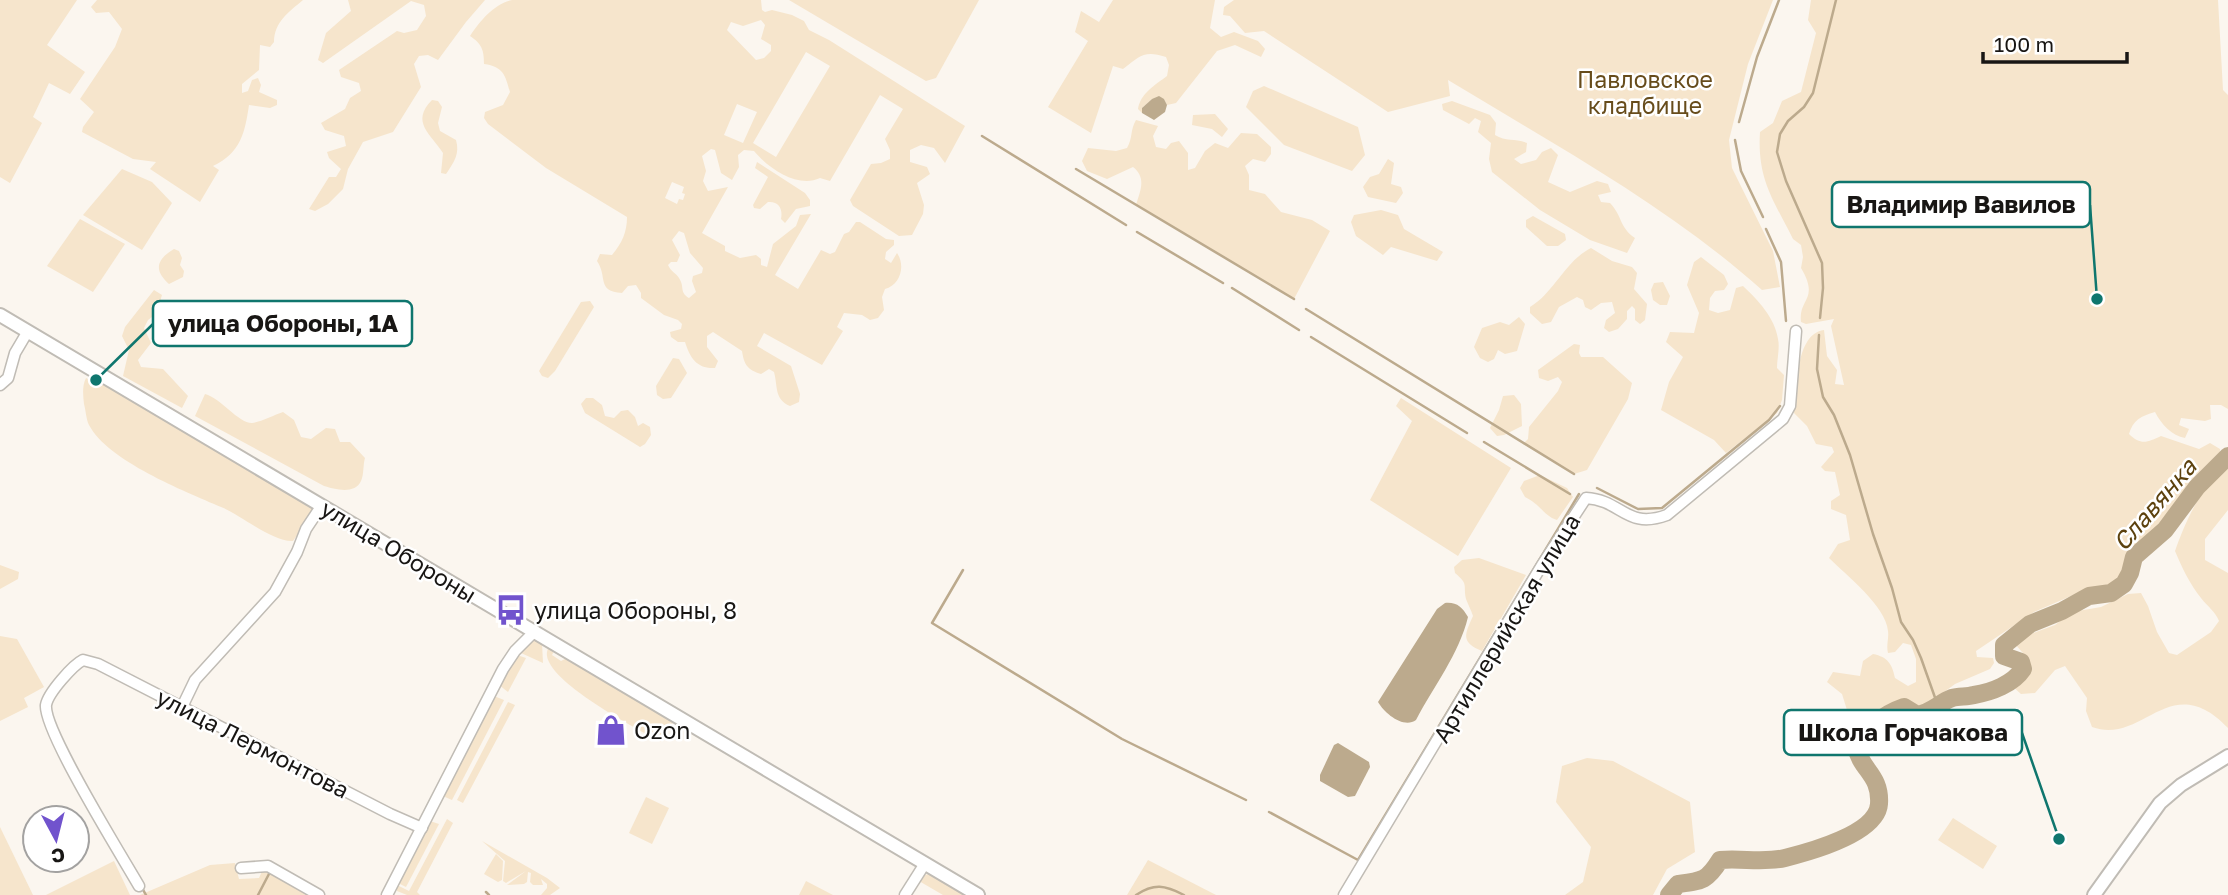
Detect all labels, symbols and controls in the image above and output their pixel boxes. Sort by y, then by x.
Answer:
scale bar [1983,21,2126,65]
text: 100 m [1994,31,2054,57]
park label: Павловское кладбище [1577,65,1713,119]
callout: Владимир Вавилов [1832,182,2090,227]
text: Владимир Вавилов [1846,189,2076,218]
callout: улица Обороны, 1А [153,301,412,346]
text: улица Обороны, 1А [168,308,398,337]
water label: Славянка [2106,451,2203,556]
street label: улица Обороны [316,494,482,608]
street label: Артиллерийская улица [1427,509,1585,747]
bus stop icon: улица Обороны, 8 [494,593,528,627]
place label: улица Обороны, 8 [534,596,737,624]
street label: улица Лермонтова [152,682,354,804]
callout: Школа Горчакова [1784,710,2022,755]
shop icon: Ozon [594,713,628,747]
place label: Ozon [634,716,690,744]
text: Школа Горчакова [1798,717,2008,746]
north arrow [21,804,91,874]
text: С [50,844,66,869]

